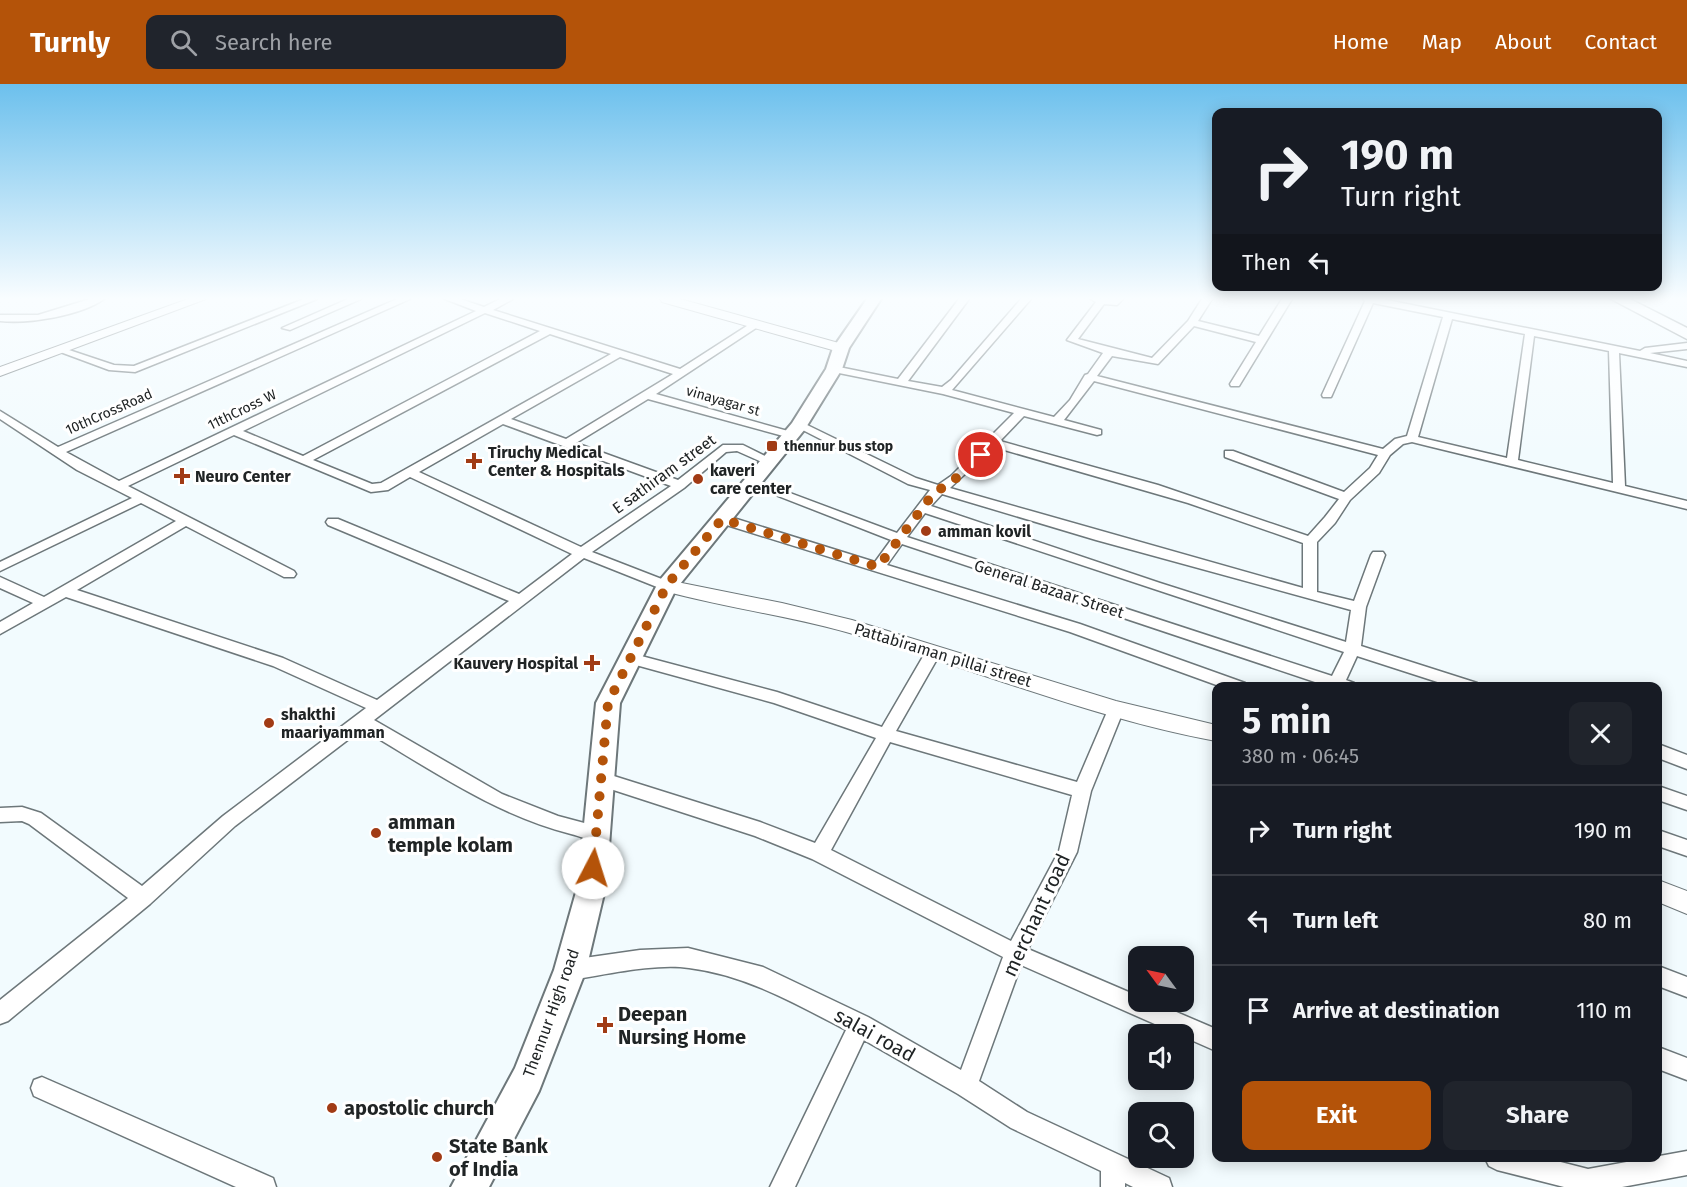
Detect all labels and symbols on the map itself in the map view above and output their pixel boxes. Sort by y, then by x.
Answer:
street label: vinayagar st [684,382,763,420]
street label: 10thCrossRoad [63,385,155,439]
street label: 11thCross W [205,386,279,434]
pin [955,429,1006,480]
street label: E sathiram street [609,430,719,518]
place label: thennur bus stop [784,438,893,455]
marker: thennur bus stop [765,439,779,453]
place label: Tiruchy Medical Center & Hospitals [488,443,625,480]
marker: Tiruchy Medical Center & Hospitals [465,452,483,470]
place label: kaveri care center [710,461,792,498]
marker: Neuro Center [173,467,191,485]
place label: Neuro Center [195,467,291,486]
marker: kaveri care center [691,472,705,486]
place label: amman kovil [938,522,1031,541]
marker: amman kovil [919,524,933,538]
street label: General Bazaar Street [972,556,1126,622]
street label: Pattabiraman pillai street [852,619,1034,691]
place label: Kauvery Hospital [454,654,578,673]
marker: Kauvery Hospital [583,654,601,672]
place label: shakthi maariyamman [281,705,385,742]
marker: shakthi maariyamman [262,716,276,730]
place label: amman temple kolam [388,810,513,857]
marker: amman temple kolam [369,826,383,840]
position arrow [561,836,625,900]
street label: merchant road [997,850,1075,980]
street label: Thennur High road [519,946,583,1080]
north arrow [1128,946,1194,1012]
place label: Deepan Nursing Home [618,1002,746,1049]
street label: salai road [830,1003,920,1067]
marker: Deepan Nursing Home [596,1016,614,1034]
place label: apostolic church [344,1096,494,1120]
marker: apostolic church [325,1101,339,1115]
place label: State Bank of India [449,1134,549,1181]
marker: State Bank of India [430,1150,444,1164]

